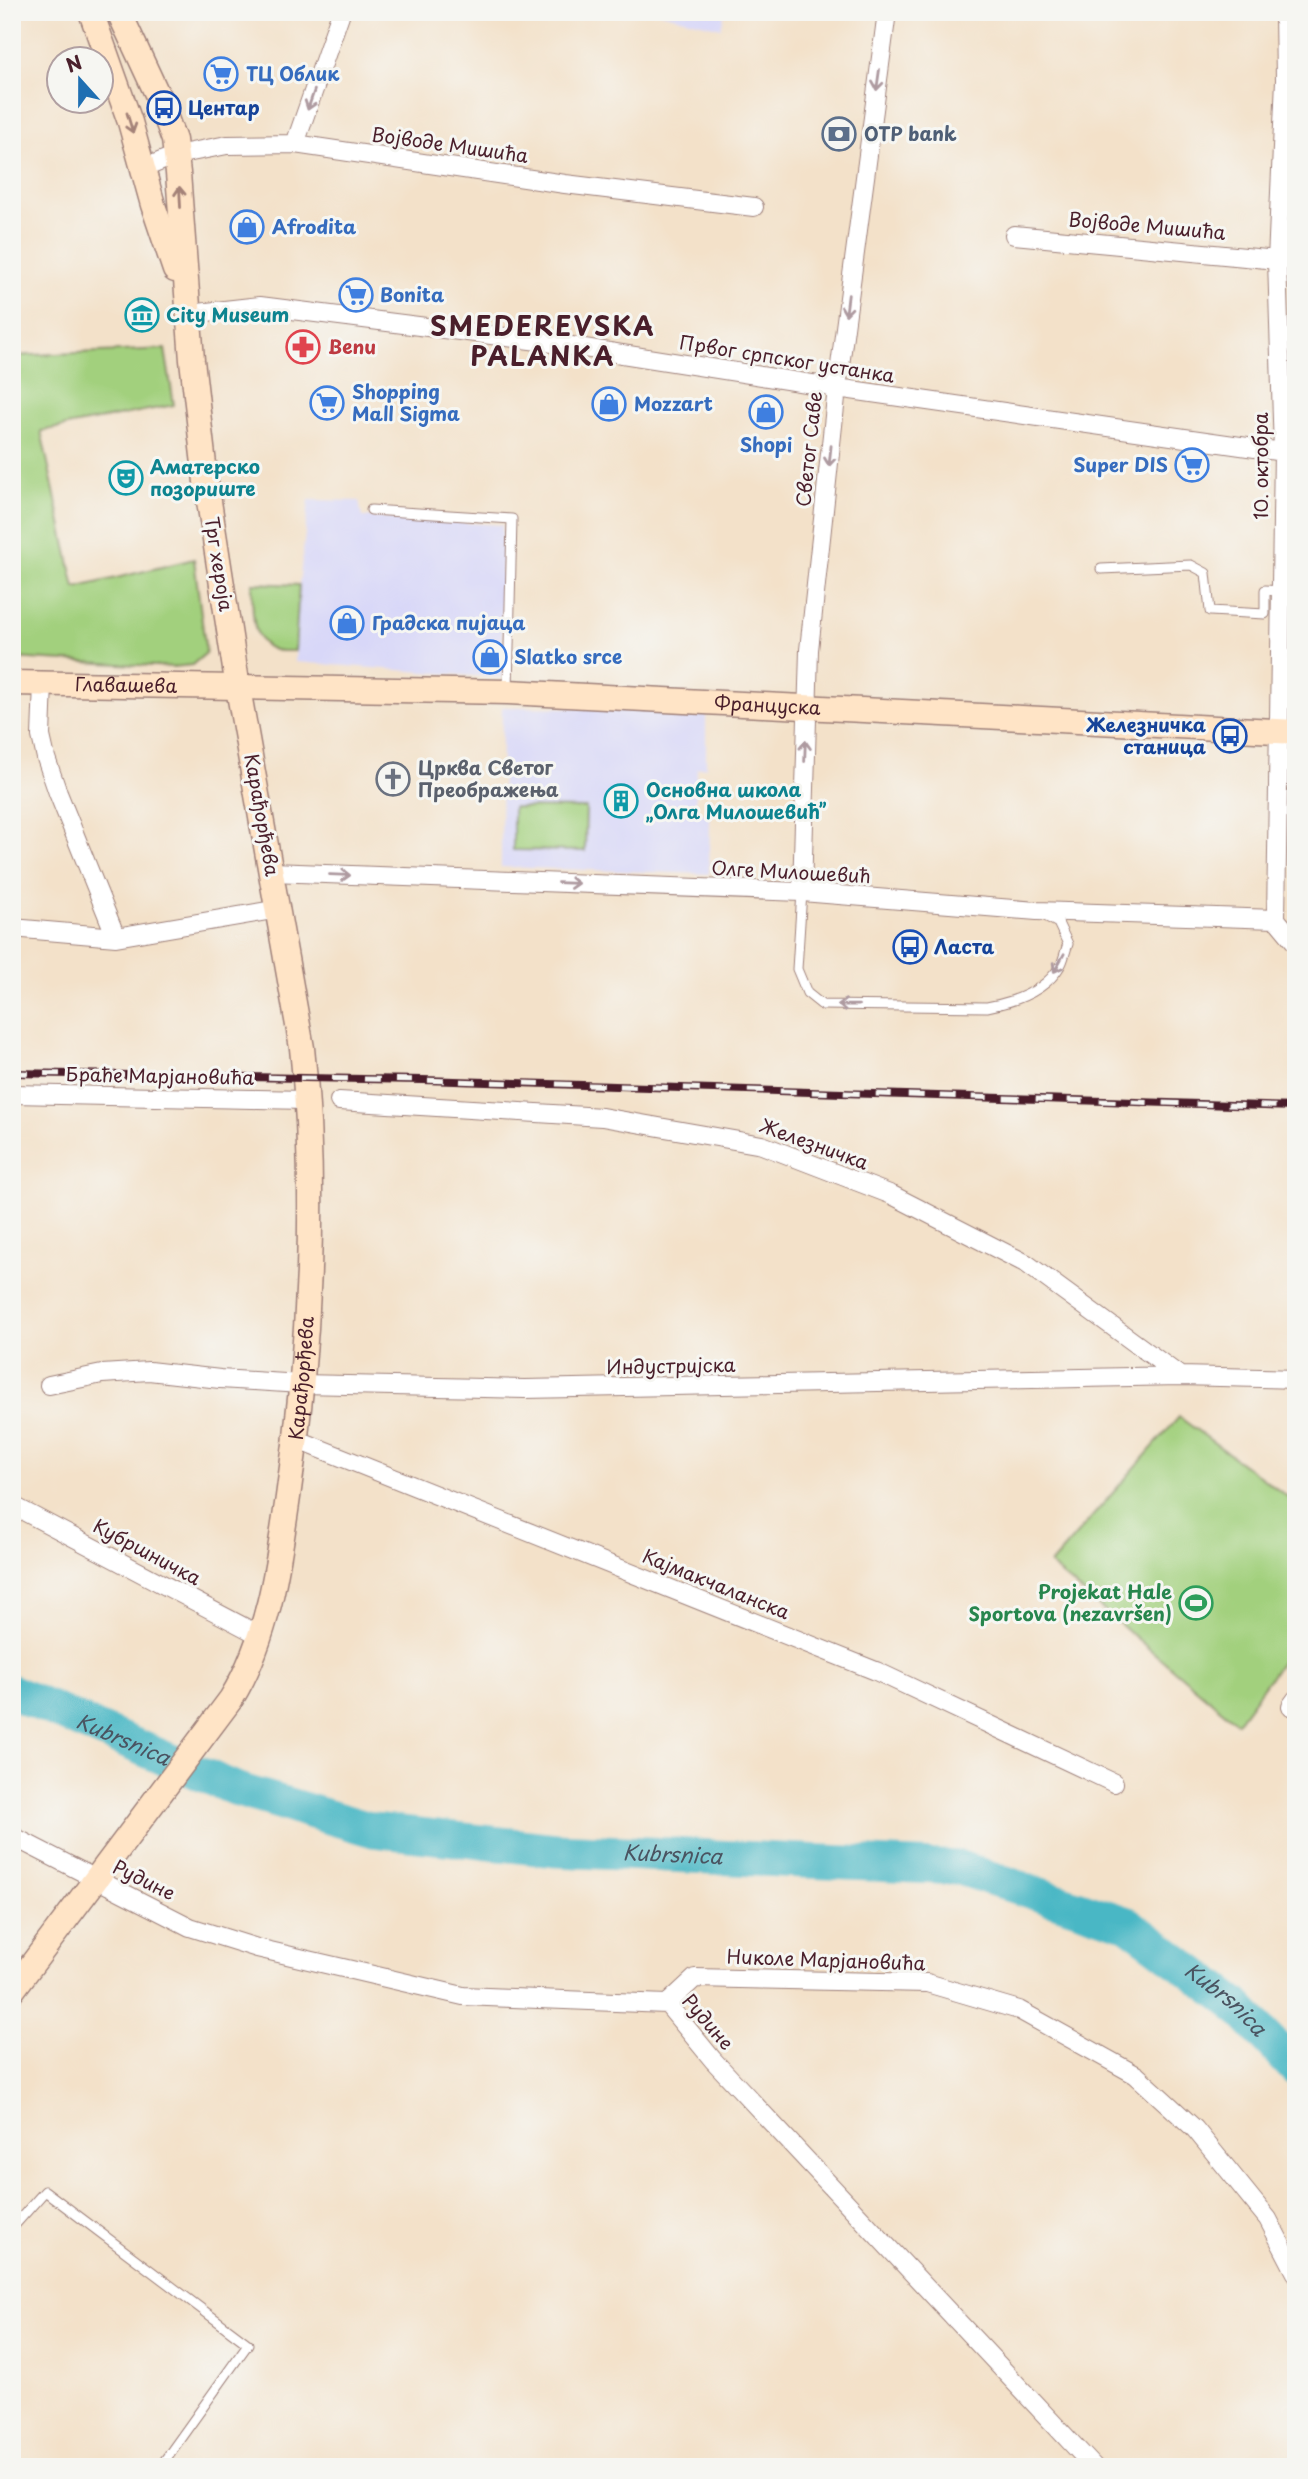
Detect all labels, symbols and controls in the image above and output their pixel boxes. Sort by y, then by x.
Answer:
north arrow [46,46,116,116]
text: N [62,47,86,79]
supermarket icon: ТЦ Облик [202,55,240,93]
place label: ТЦ Облик [246,59,340,87]
one-way arrow [871,68,884,91]
one-way arrow [304,88,316,110]
bus stop icon: Центар [145,89,183,127]
place label: Центар [188,93,260,121]
one-way arrow [124,112,137,134]
bank icon: OTP bank [820,115,858,153]
street label: Војводе Мишића [370,119,530,169]
place label: OTP bank [864,119,957,147]
one-way arrow [173,186,186,209]
street label: Војводе Мишића [1067,204,1227,246]
shop icon: Afrodita [228,208,266,246]
place label: Afrodita [272,212,356,240]
supermarket icon: Bonita [337,276,375,314]
place label: Bonita [380,280,444,308]
one-way arrow [841,293,854,316]
museum icon: City Museum [123,296,161,334]
place label: City Museum [166,300,289,328]
district label: SMEDEREVSKA PALANKA [430,306,656,375]
street label: Првог српског устанка [678,327,897,389]
pharmacy icon: Benu [284,328,322,366]
place label: Benu [328,332,376,360]
place label: Shopping Mall Sigma [352,377,460,427]
supermarket icon: Shopping Mall Sigma [308,384,346,422]
shop icon: Mozzart [590,385,628,423]
place label: Mozzart [634,389,713,417]
street label: Светог Саве [788,390,828,508]
shop icon: Shopi [747,393,785,431]
street label: 10. октобра [1246,412,1274,520]
place label: Shopi [740,430,792,458]
one-way arrow [823,444,836,467]
supermarket icon: Super DIS [1173,446,1211,484]
place label: Super DIS [1073,450,1168,478]
place label: Аматерско позориште [150,452,260,502]
theatre icon: Аматерско позориште [107,459,145,497]
street label: Трг хероја [199,514,241,613]
shop icon: Градска пијаца [328,604,366,642]
place label: Градска пијаца [372,608,525,636]
shop icon: Slatko srce [471,638,509,676]
place label: Slatko srce [514,642,622,670]
street label: Главашева [75,669,178,699]
street label: Француска [714,687,822,721]
place label: Железничка станица [1086,710,1206,760]
bus stop icon: Железничка станица [1211,717,1249,755]
one-way arrow [799,739,812,762]
street label: Карађорђева [238,752,288,878]
place label: Црква Светог Преображења [418,753,559,803]
church icon: Црква Светог Преображења [374,760,412,798]
place label: Основна школа „Олга Милошевић” [646,775,827,825]
building icon: Основна школа „Олга Милошевић” [602,782,640,820]
street label: Олге Милошевић [711,853,871,889]
one-way arrow [329,868,352,881]
one-way arrow [556,877,579,890]
bus stop icon: Ласта [891,928,929,966]
place label: Ласта [934,932,994,960]
one-way arrow [1052,953,1066,973]
one-way arrow [837,998,860,1012]
street label: Браће Марјановића [66,1059,254,1091]
street label: Железничка [756,1110,873,1176]
street label: Карађорђева [281,1315,320,1441]
street label: Индустријска [606,1350,736,1380]
street label: Кубршничка [89,1511,206,1591]
street label: Кајмакчаланска [639,1541,794,1625]
place label: Projekat Hale Sportova (nezavršen) [969,1577,1172,1627]
sports icon: Projekat Hale Sportova (nezavršen) [1177,1584,1215,1622]
water label: Kubrsnica [72,1704,177,1773]
water label: Kubrsnica [622,1835,724,1871]
street label: Рудине [109,1852,180,1906]
street label: Николе Марјановића [726,1942,926,1976]
water label: Kubrsnica [1179,1954,1276,2043]
street label: Рудине [676,1987,741,2056]

